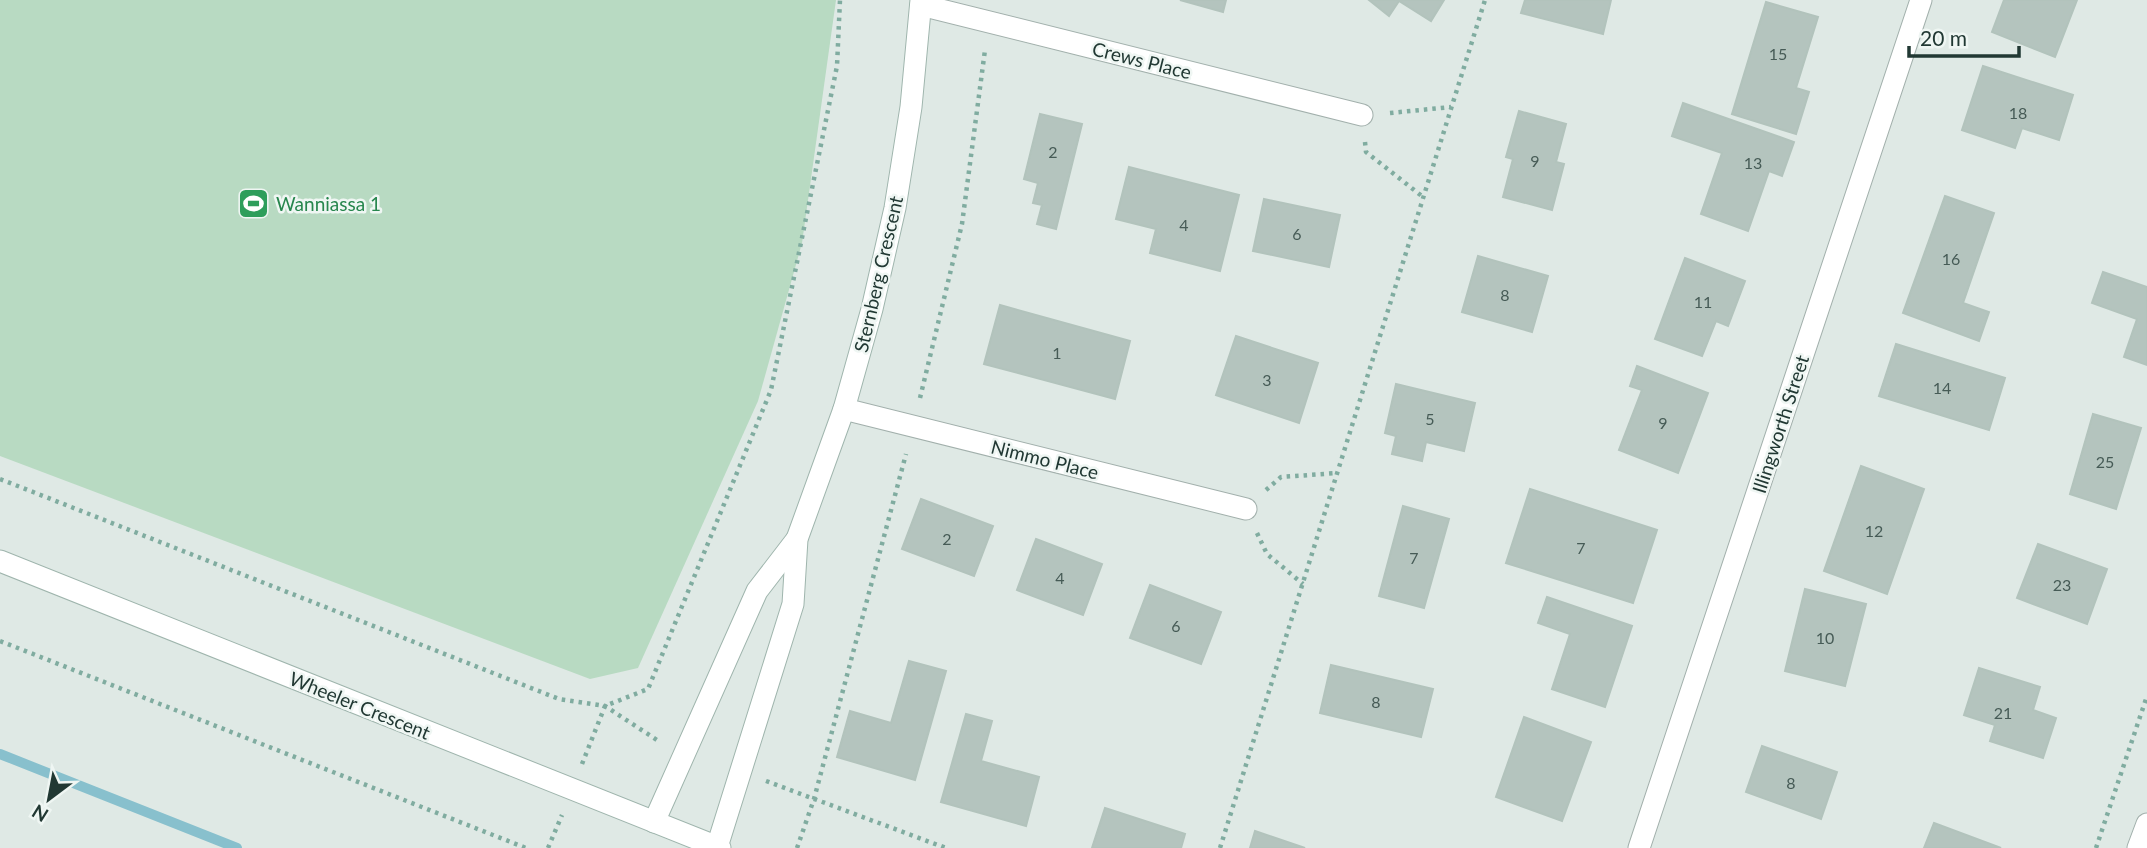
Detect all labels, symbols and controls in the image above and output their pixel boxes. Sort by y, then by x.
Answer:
scale bar [1909,14,2019,58]
text: 20 m [1920,25,1967,50]
street label: Crews Place [1090,37,1194,83]
house number: 15 [1769,44,1787,63]
house number: 18 [2009,103,2027,122]
house number: 2 [1048,142,1058,161]
house number: 9 [1530,151,1540,170]
house number: 13 [1744,153,1762,172]
sports icon: Wanniassa 1 [236,186,270,220]
place label: Wanniassa 1 [276,192,381,215]
street label: Sternberg Crescent [849,193,907,355]
house number: 4 [1179,215,1189,234]
house number: 6 [1292,224,1302,243]
house number: 16 [1942,249,1960,268]
house number: 8 [1500,285,1510,304]
house number: 11 [1694,292,1712,311]
house number: 1 [1052,343,1062,362]
street label: Illingworth Street [1747,352,1813,496]
house number: 3 [1262,370,1272,389]
house number: 14 [1933,378,1951,397]
house number: 5 [1425,409,1435,428]
house number: 9 [1658,413,1668,432]
street label: Nimmo Place [989,435,1101,483]
house number: 25 [2096,452,2114,471]
house number: 12 [1865,521,1883,540]
house number: 2 [942,529,952,548]
house number: 7 [1576,538,1586,557]
house number: 7 [1409,548,1419,567]
house number: 4 [1055,568,1065,587]
house number: 23 [2053,575,2071,594]
house number: 6 [1171,616,1181,635]
house number: 10 [1816,628,1834,647]
street label: Wheeler Crescent [286,666,434,744]
house number: 8 [1371,692,1381,711]
house number: 21 [1994,703,2012,722]
north arrow [14,764,84,834]
house number: 8 [1786,773,1796,792]
text: N [27,800,52,827]

